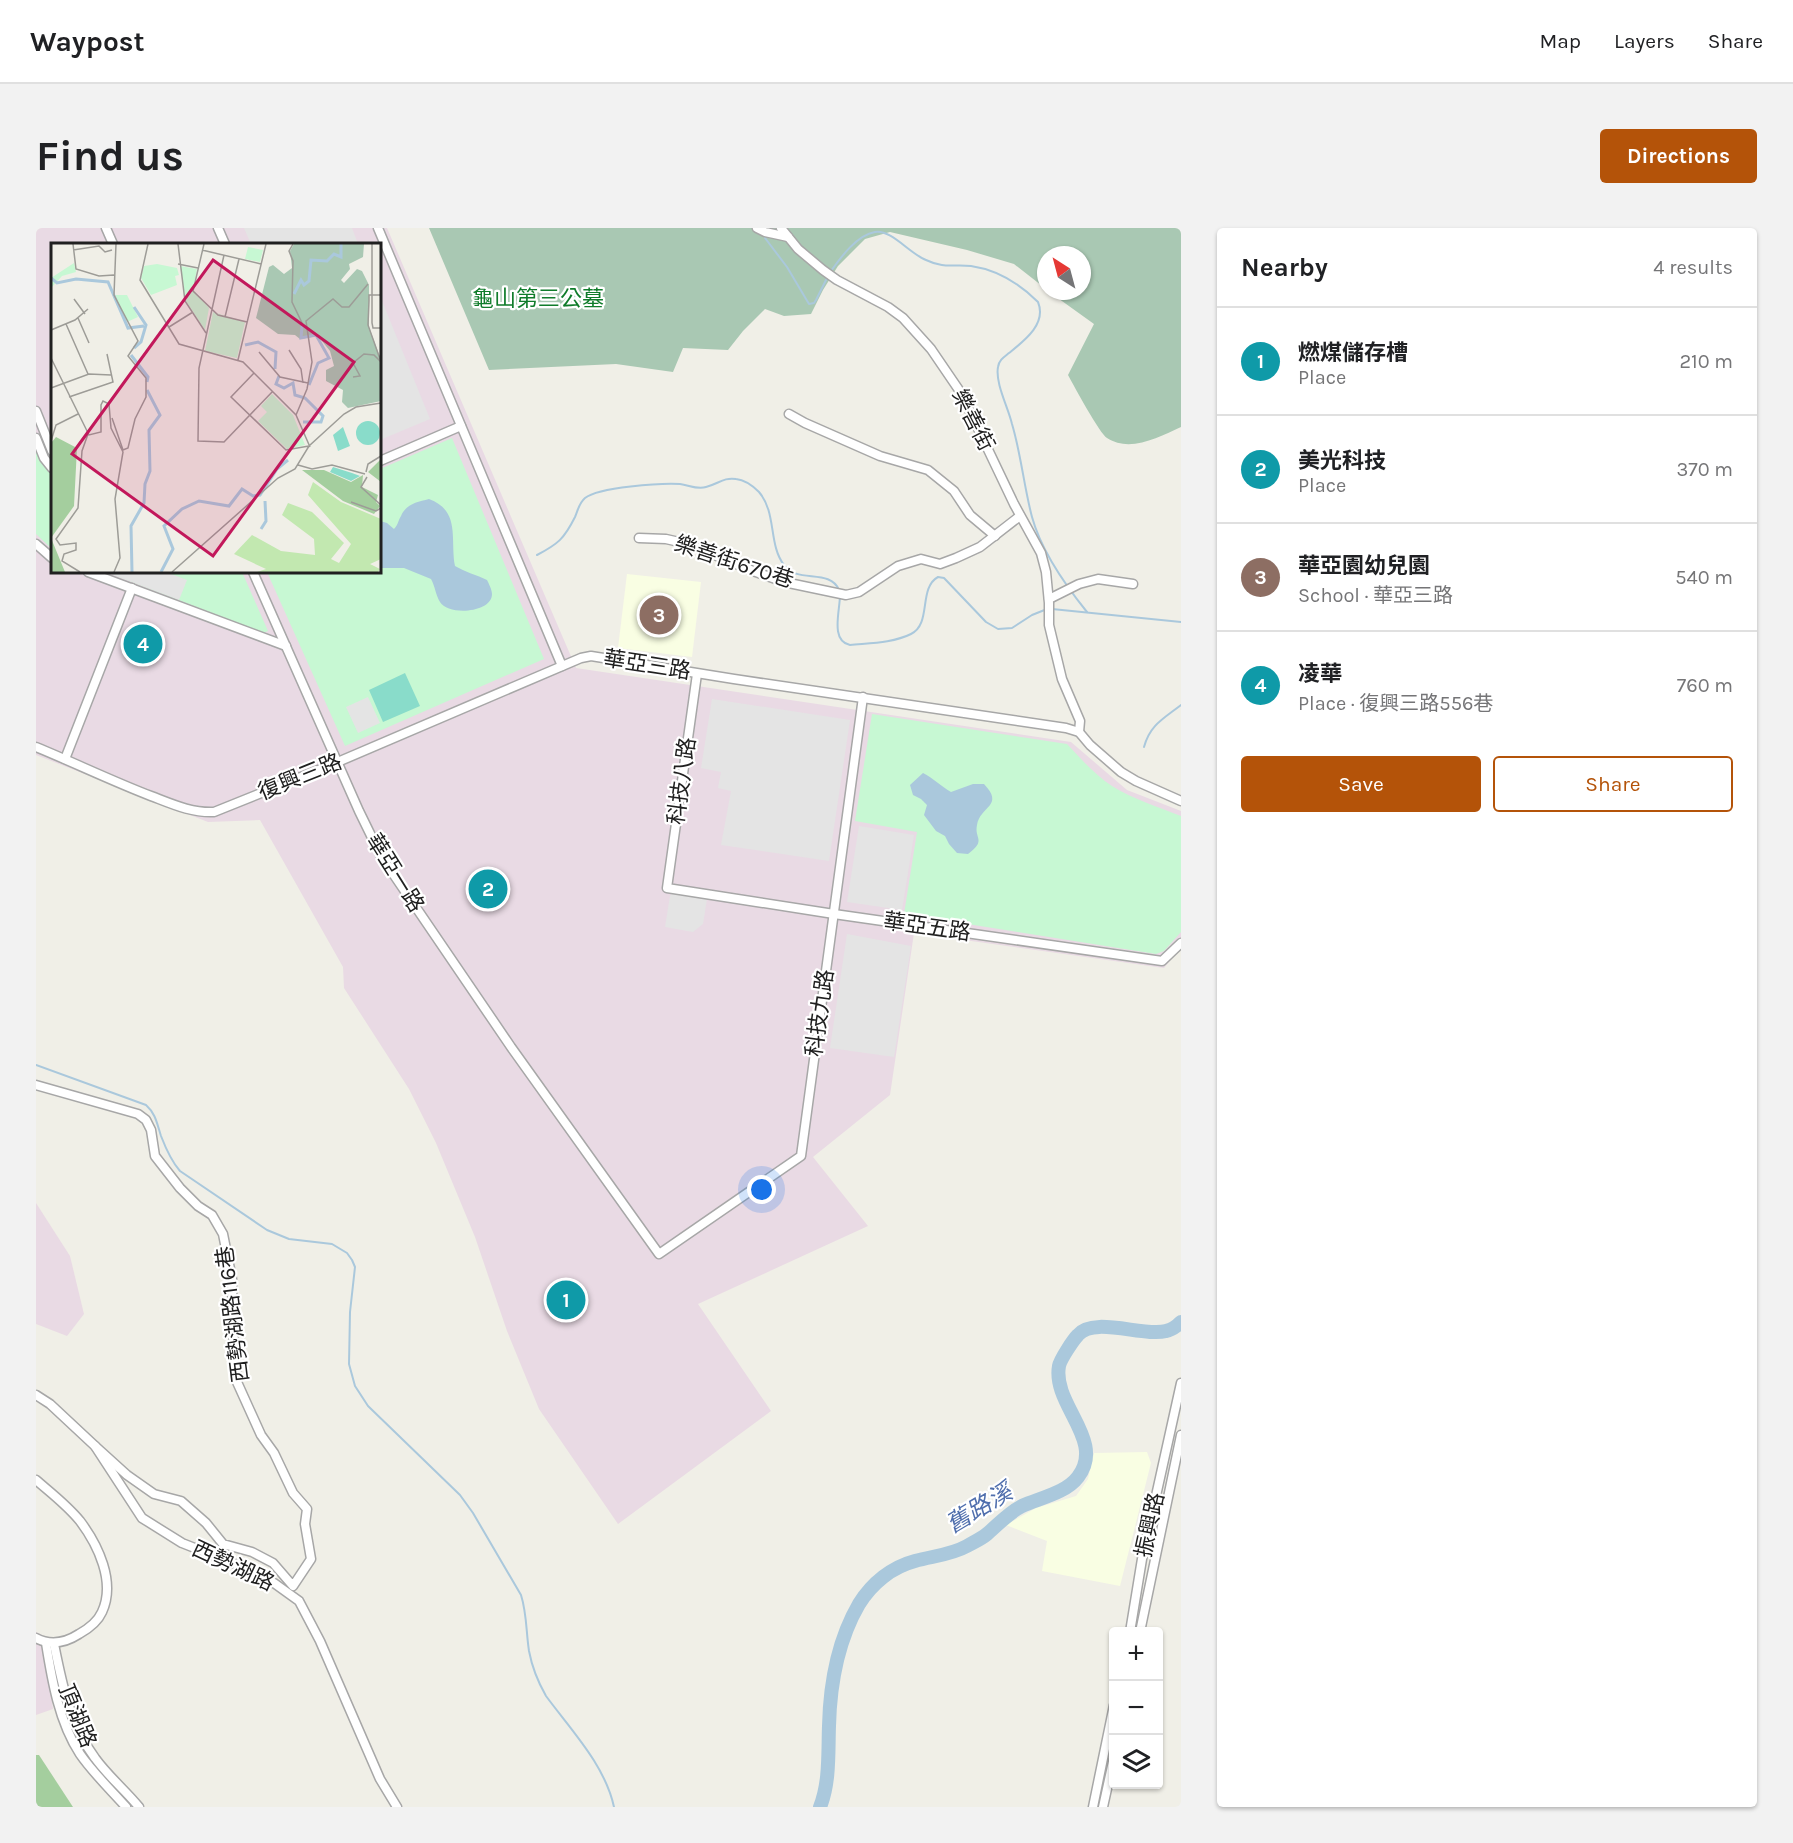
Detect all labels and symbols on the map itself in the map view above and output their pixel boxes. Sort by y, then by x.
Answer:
inset map [51,243,381,573]
north arrow [1037,246,1091,300]
park label: 龜山第三公墓 [472,286,604,312]
street label: 樂善街 [946,385,1000,455]
street label: 樂善街670巷 [671,530,797,594]
pin: 3 [640,592,678,638]
pin: 4 [124,622,162,666]
street label: 華亞三路 [602,645,692,685]
street label: 科技八路 [663,736,701,826]
street label: 復興三路 [254,748,346,806]
street label: 華亞一路 [361,829,429,917]
pin: 2 [468,866,508,912]
street label: 華亞五路 [882,908,972,946]
street label: 科技九路 [801,968,839,1058]
your location [747,1175,776,1204]
street label: 西勢湖路116巷 [212,1244,254,1384]
pin: 1 [546,1278,586,1322]
water label: 舊路溪 [941,1476,1020,1539]
street label: 振興路 [1130,1490,1170,1560]
street label: 西勢湖路 [188,1536,278,1596]
street label: 頂湖路 [53,1681,101,1751]

